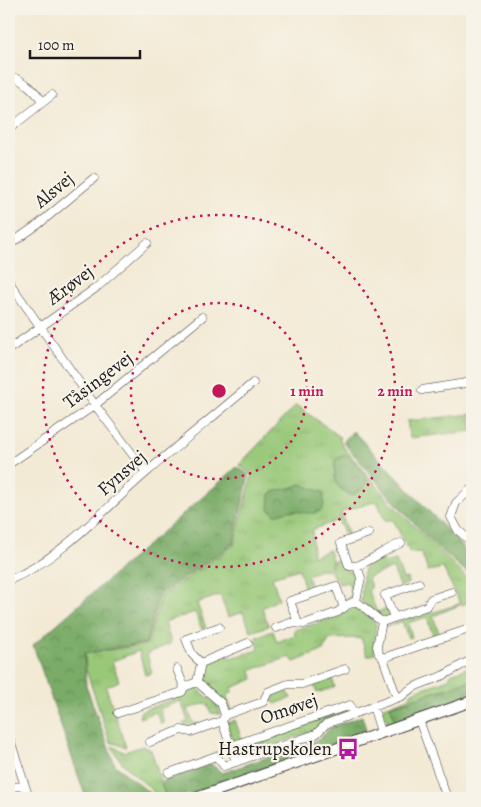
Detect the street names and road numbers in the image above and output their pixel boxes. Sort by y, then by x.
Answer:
street label: Alsvej [28,166,79,215]
street label: Ærøvej [40,259,99,312]
street label: Tåsingevej [58,345,138,415]
street label: Fynsvej [92,444,152,502]
street label: Omøvej [257,687,321,731]

